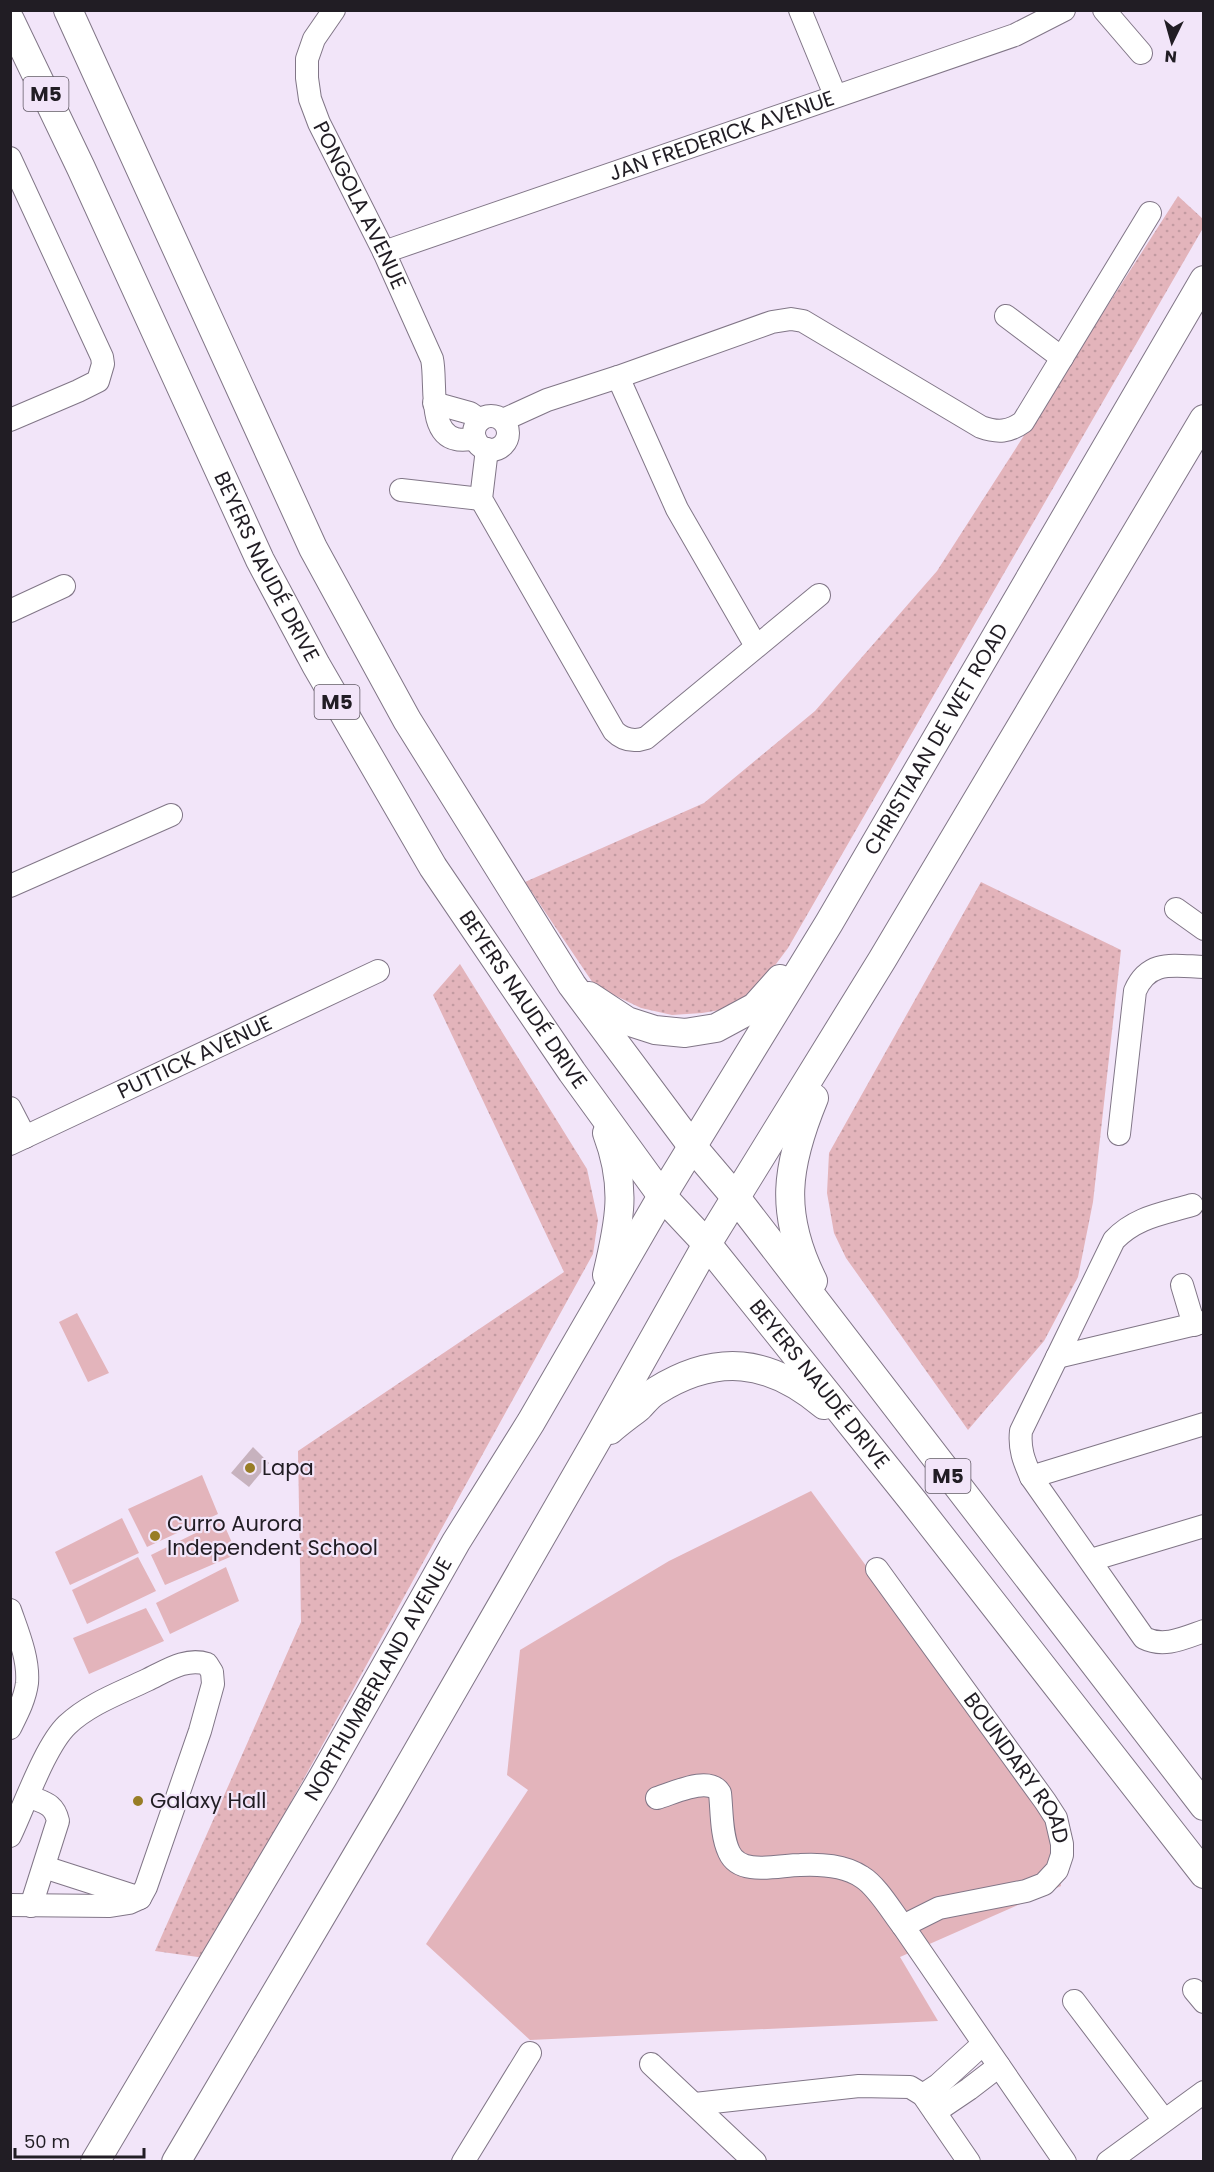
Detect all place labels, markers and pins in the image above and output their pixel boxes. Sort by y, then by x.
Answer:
place label: Lapa [262,1453,314,1482]
marker: Lapa [243,1461,257,1475]
place label: Curro Aurora Independent School [167,1509,378,1562]
marker: Curro Aurora Independent School [148,1529,162,1543]
place label: Galaxy Hall [150,1786,266,1815]
marker: Galaxy Hall [131,1794,145,1808]

